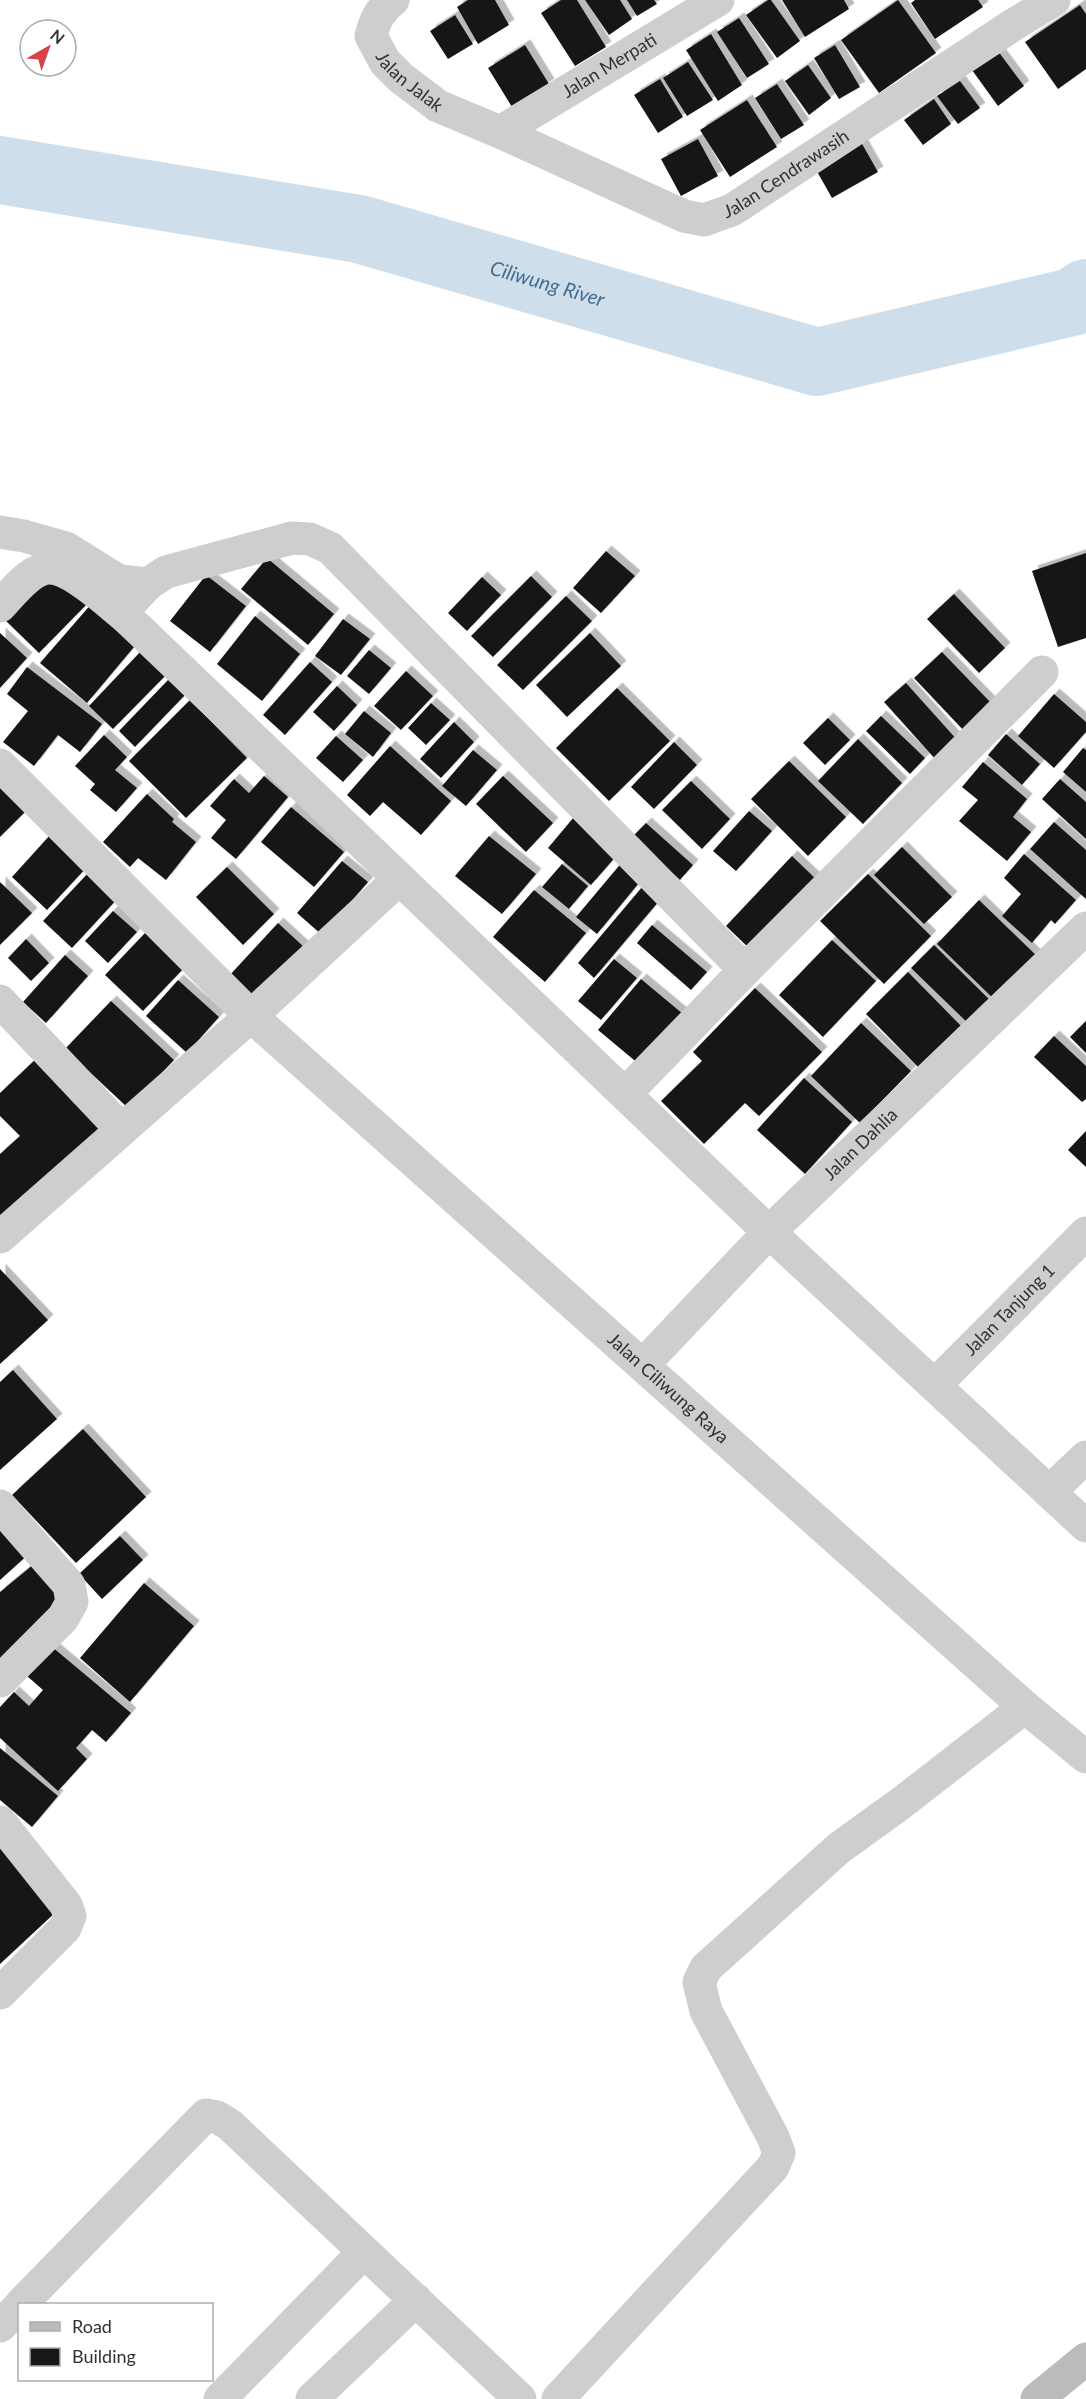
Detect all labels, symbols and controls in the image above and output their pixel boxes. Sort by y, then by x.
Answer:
north arrow [18,18,78,78]
text: N [47,25,69,47]
street label: Jalan Merpati [558,28,660,102]
street label: Jalan Jalak [372,48,449,117]
street label: Jalan Cendrawasih [720,124,853,222]
water label: Ciliwung River [488,255,609,311]
street label: Jalan Dahlia [818,1103,901,1184]
street label: Jalan Tanjung 1 [959,1259,1059,1359]
street label: Jalan Ciliwung Raya [603,1328,734,1447]
legend [18,2303,213,2381]
text: Road [72,2315,112,2337]
text: Building [72,2345,136,2367]

